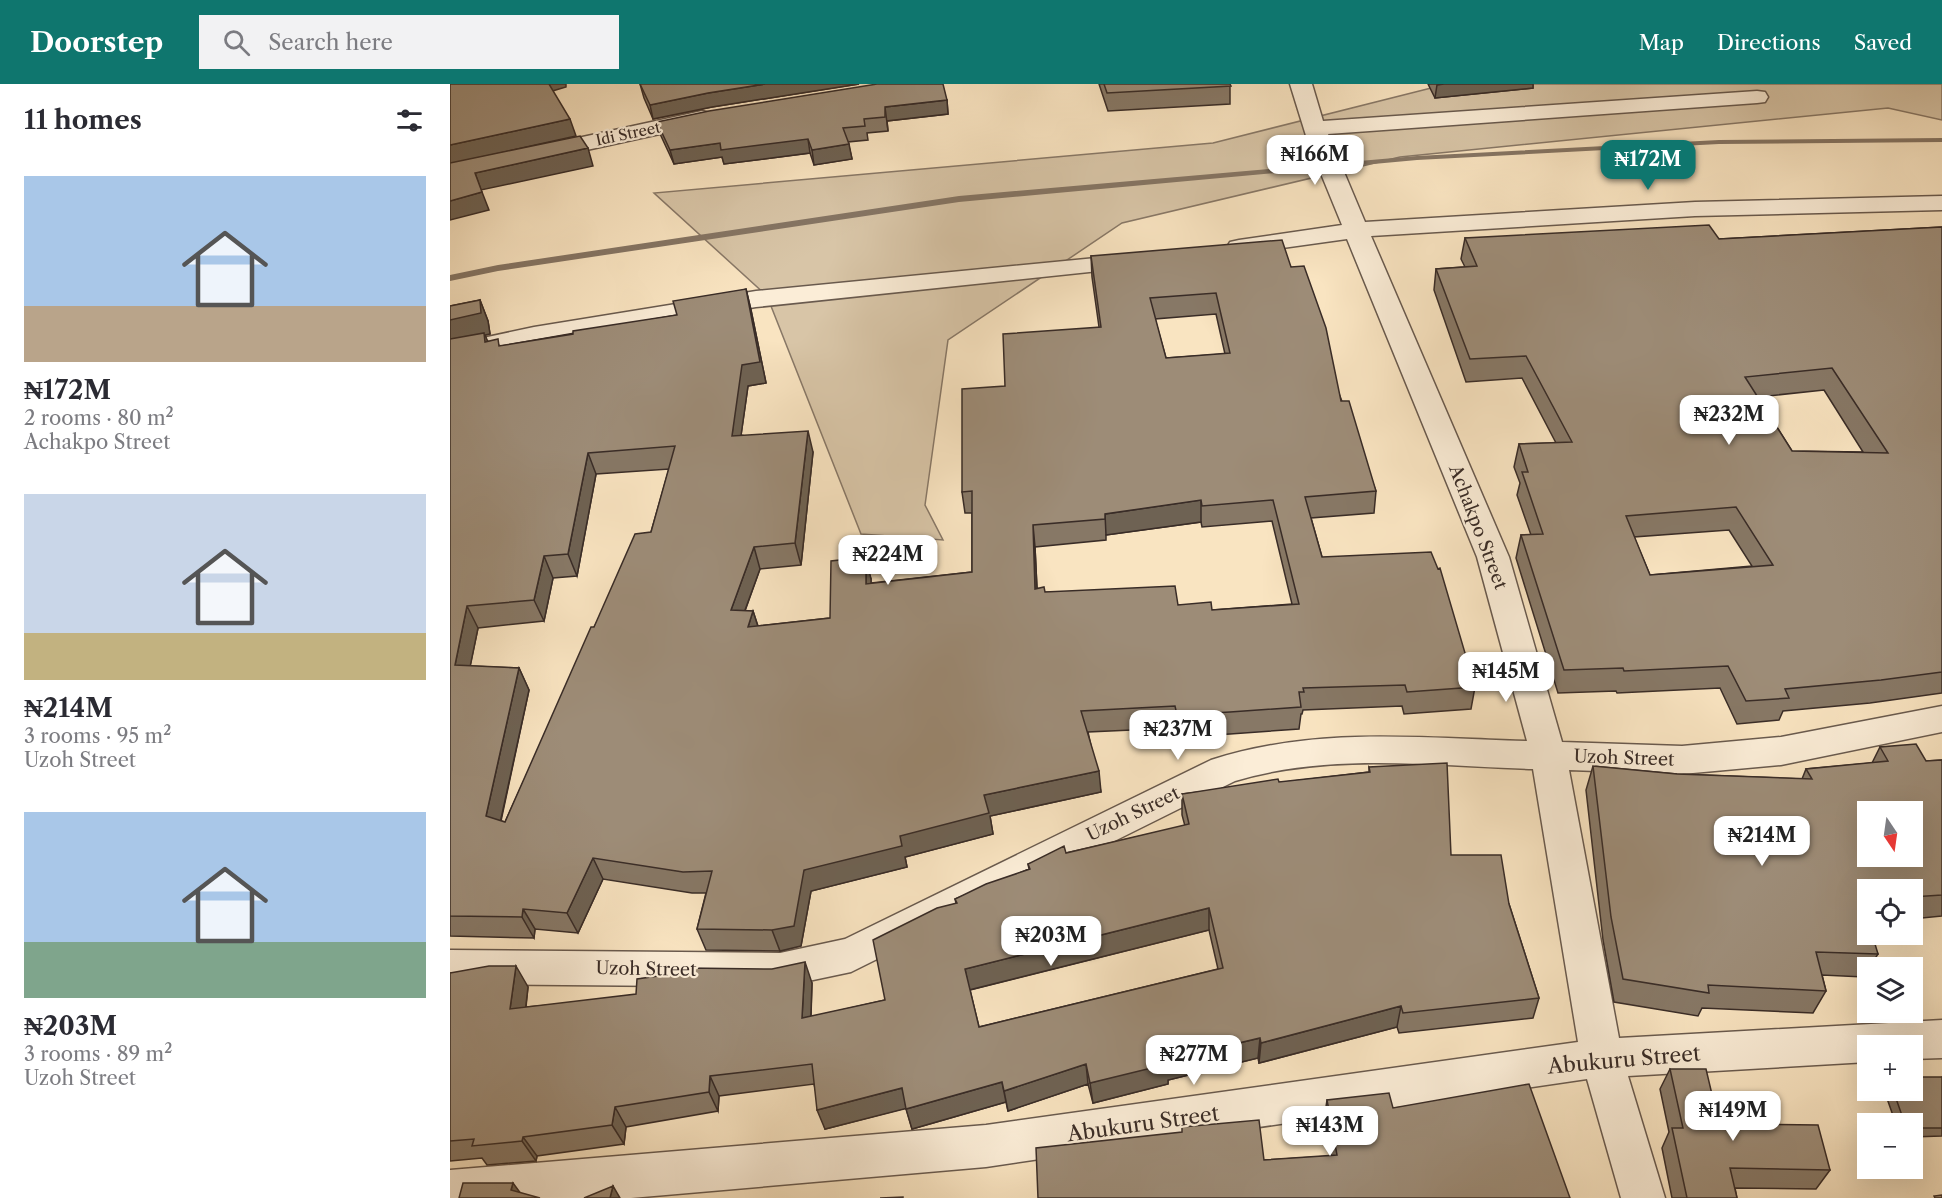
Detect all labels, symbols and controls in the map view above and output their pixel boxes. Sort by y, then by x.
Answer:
search box [199,15,619,69]
text: Doorstep [30,25,163,59]
icon: search [220,26,253,59]
text: Search here [268,29,393,56]
text: Map [1639,30,1684,55]
text: Directions [1717,30,1821,55]
text: Saved [1854,30,1912,55]
text: 11 homes [24,104,142,136]
icon: filters [393,104,426,137]
street label: Idi Street [594,117,663,150]
pin: ₦166M [1273,135,1357,186]
pin: ₦172M [1606,140,1690,191]
text: ₦166M [1281,142,1349,166]
text: ₦172M [1615,147,1681,171]
icon: home [171,215,279,323]
text: ₦172M [24,374,111,406]
pin: ₦232M [1687,395,1771,446]
text: ₦232M [1694,402,1764,426]
text: 2 rooms · 80 m² [24,406,174,430]
text: Achakpo Street [24,430,170,454]
street label: Achakpo Street [1444,461,1512,593]
icon: home [171,533,279,641]
pin: ₦224M [846,535,930,586]
text: ₦224M [852,542,924,566]
pin: ₦145M [1464,652,1548,703]
text: ₦145M [1472,659,1540,683]
text: ₦214M [24,692,113,724]
pin: ₦237M [1136,710,1220,761]
text: ₦237M [1143,717,1213,741]
text: 3 rooms · 95 m² [24,724,171,748]
street label: Uzoh Street [1573,745,1675,771]
text: Uzoh Street [24,748,136,772]
street label: Uzoh Street [1083,782,1184,846]
north arrow [1857,801,1923,867]
map controls [1857,801,1923,1179]
pin: ₦214M [1720,816,1804,867]
text: ₦214M [1728,823,1796,847]
icon: home [171,851,279,959]
button: locate [1857,879,1923,945]
pin: ₦203M [1009,916,1093,967]
text: ₦203M [1015,923,1087,947]
street label: Uzoh Street [595,957,697,981]
button: layers [1857,957,1923,1023]
text: ₦203M [24,1010,117,1042]
pin: ₦277M [1152,1035,1236,1086]
button: + [1857,1035,1923,1101]
street label: Abukuru Street [1546,1040,1702,1079]
text: 3 rooms · 89 m² [24,1042,172,1066]
text: ₦277M [1160,1042,1228,1066]
text: Uzoh Street [24,1066,136,1090]
pin: ₦149M [1691,1091,1775,1142]
text: ₦149M [1699,1098,1767,1122]
street label: Abukuru Street [1064,1100,1221,1147]
pin: ₦143M [1288,1106,1372,1157]
text: ₦143M [1296,1113,1364,1137]
button: − [1857,1113,1923,1179]

